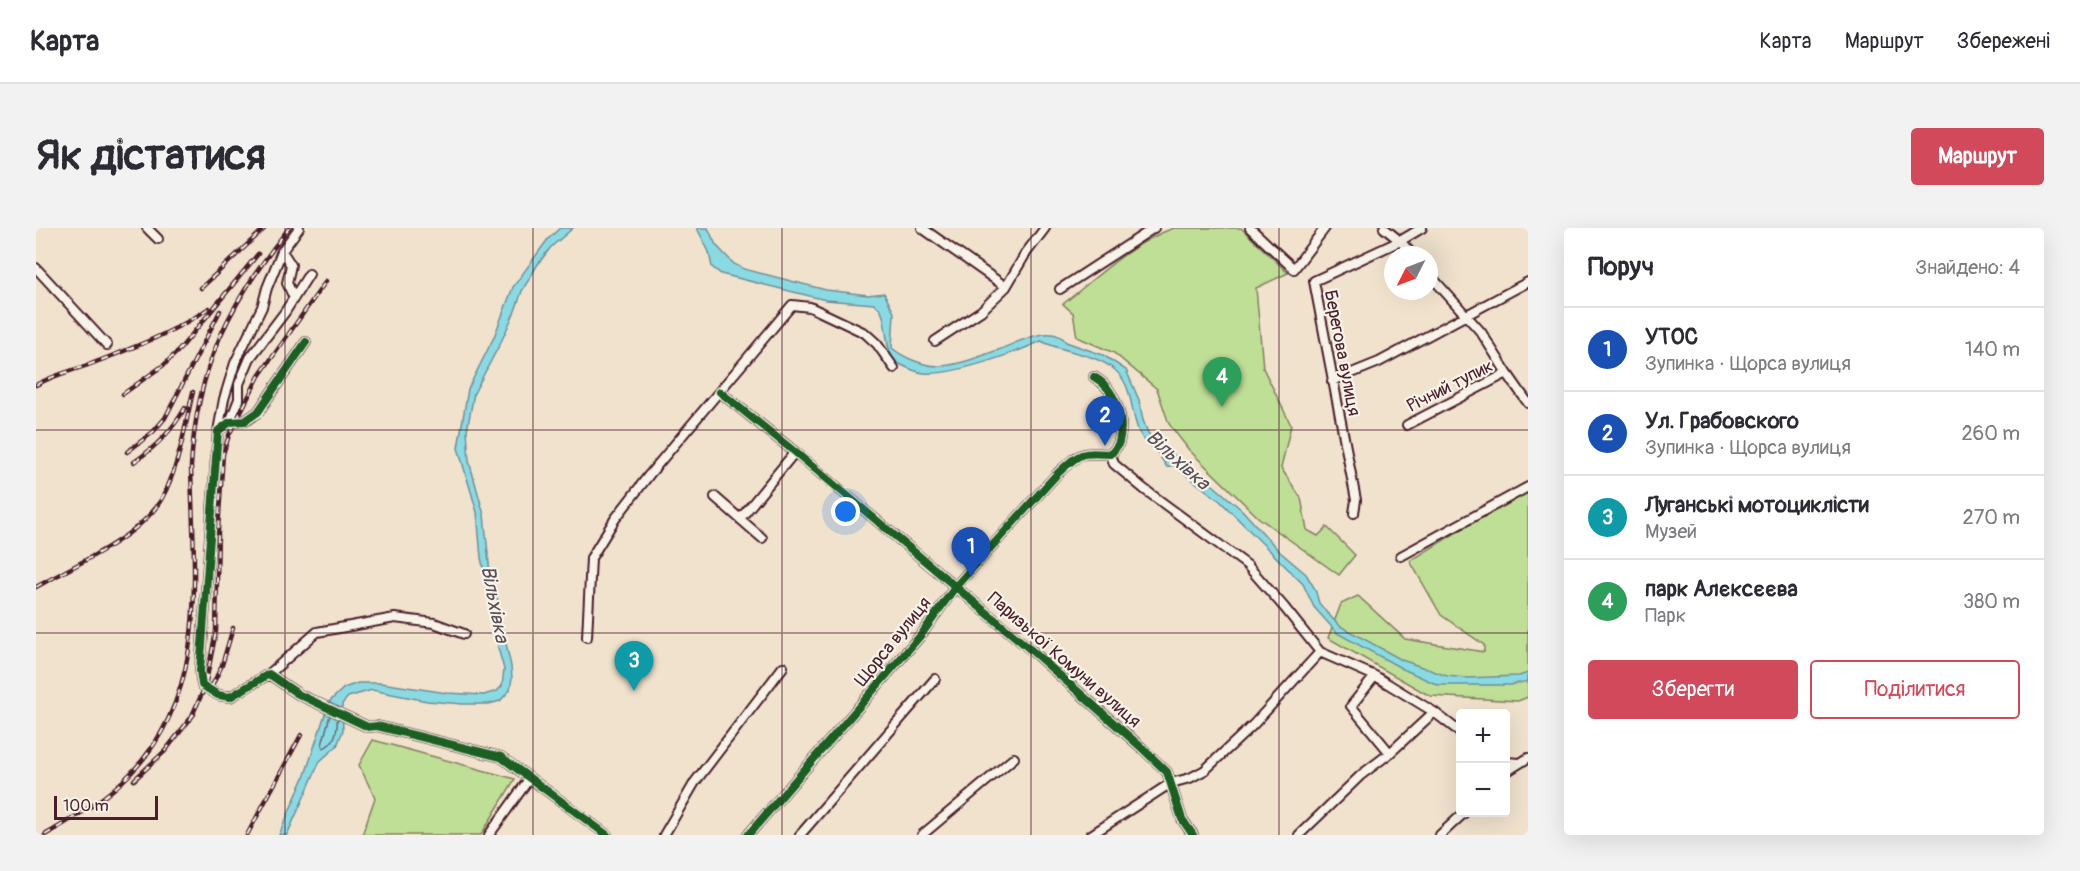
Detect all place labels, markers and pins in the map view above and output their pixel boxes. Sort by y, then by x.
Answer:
pin: 4 [1202,358,1242,407]
pin: 2 [1086,396,1124,446]
pin: 1 [952,528,990,577]
pin: 3 [614,642,654,691]

